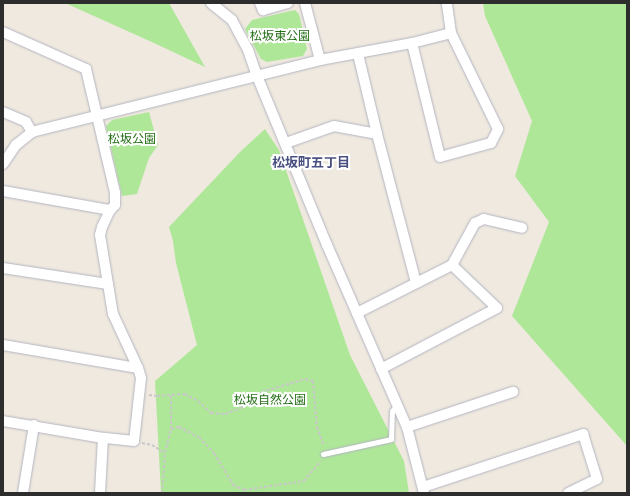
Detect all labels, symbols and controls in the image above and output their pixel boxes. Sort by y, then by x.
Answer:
park label: 松坂東公園 [250,30,310,44]
park label: 松坂公園 [108,133,156,147]
district label: 松坂町五丁目 [272,155,350,171]
park label: 松坂自然公園 [234,394,306,408]

